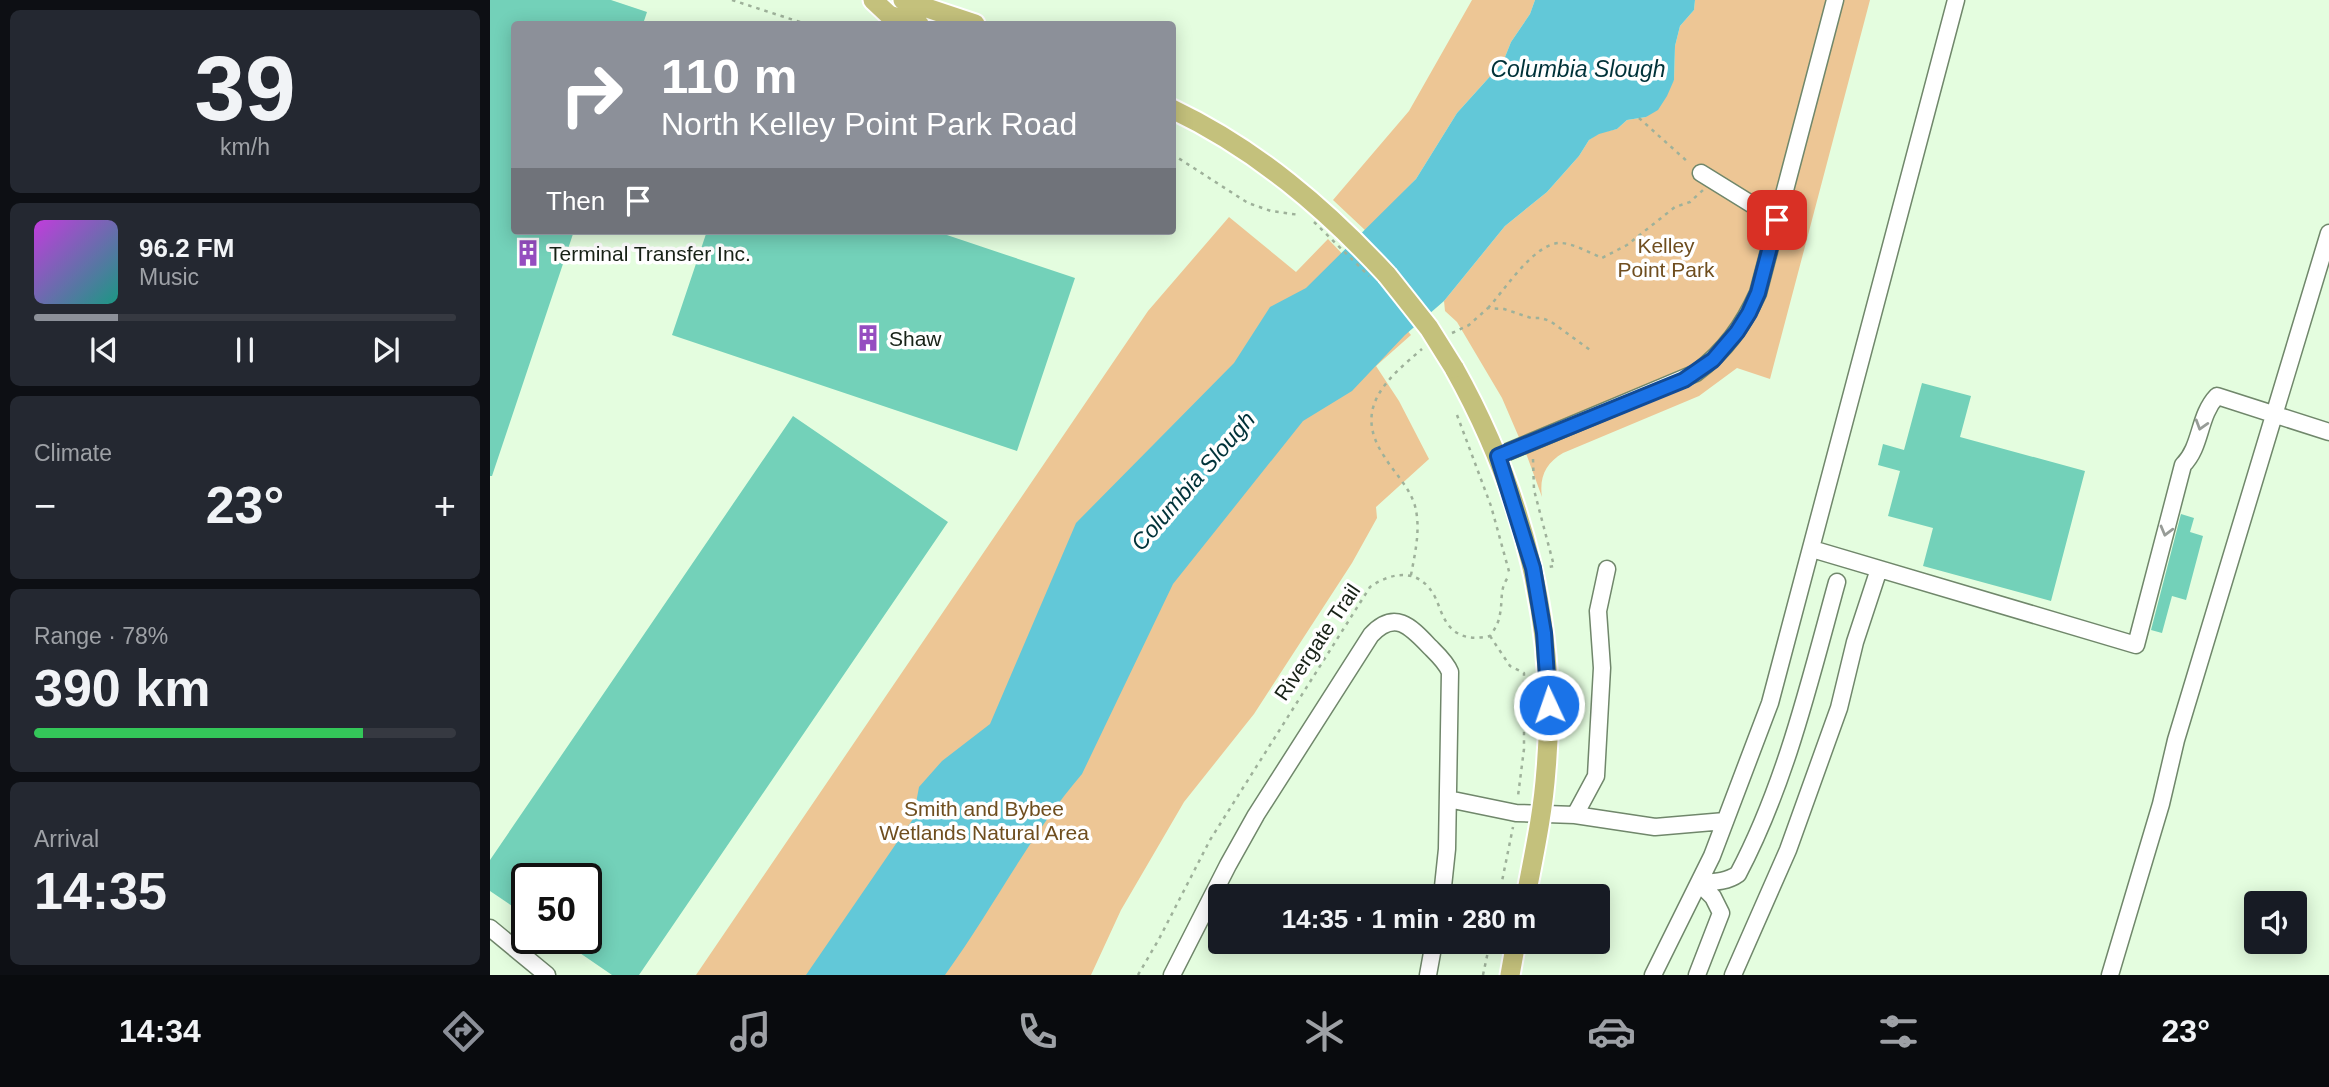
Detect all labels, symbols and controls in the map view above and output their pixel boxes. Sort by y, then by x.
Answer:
text: 39 [194,38,296,139]
icon: right [546,49,637,140]
text: 110 m [661,49,797,103]
water label: Columbia Slough [1490,56,1666,82]
text: North Kelley Point Park Road [661,106,1077,142]
text: km/h [220,134,270,160]
icon: arrive [619,182,657,220]
text: Then [546,186,605,216]
pin [1747,190,1807,250]
icon: arrive [1758,201,1796,239]
text: 96.2 FM [139,233,234,263]
park label: Kelley Point Park [1618,234,1715,281]
building icon: Terminal Transfer Inc. [513,238,543,268]
place label: Terminal Transfer Inc. [549,242,751,265]
text: Music [139,264,199,290]
building icon: Shaw [853,323,883,353]
place label: Shaw [889,327,942,350]
icon: previous [85,331,123,369]
icon: pause [226,331,264,369]
icon: next [367,331,405,369]
water label: Columbia Slough [1126,406,1260,556]
one-way arrow [2195,419,2210,431]
text: Climate [34,440,112,466]
text: 23° [206,476,284,534]
text: − [34,485,56,527]
text: + [434,485,456,527]
one-way arrow [2160,525,2174,537]
street label: Rivergate Trail [1270,579,1364,705]
text: Range · 78% [34,623,168,649]
text: 390 km [34,659,210,717]
position arrow [1512,668,1586,742]
park label: Smith and Bybee Wetlands Natural Area [879,797,1089,844]
text: Arrival [34,826,99,852]
text: 14:35 [34,862,167,920]
speed limit sign: 50 [511,863,602,954]
map controls [2244,891,2307,954]
button: sound [2244,891,2307,954]
text: 14:35 · 1 min · 280 m [1282,904,1536,934]
icon: directions [439,1007,488,1056]
icon: music [726,1007,775,1056]
icon: phone [1013,1007,1062,1056]
icon: climate [1300,1007,1349,1056]
icon: car [1587,1007,1636,1056]
icon: filters [1874,1007,1923,1056]
text: 14:34 [119,1013,201,1049]
text: 23° [2162,1013,2210,1049]

